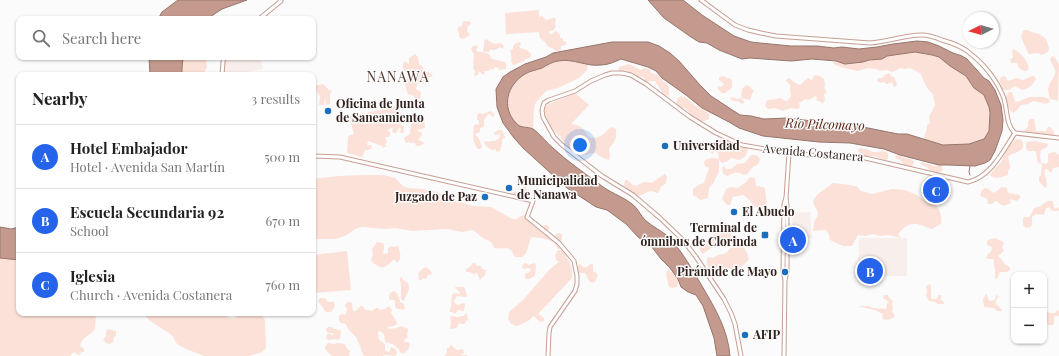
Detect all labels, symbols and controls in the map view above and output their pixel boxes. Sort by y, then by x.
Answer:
north arrow [963,12,999,48]
search box [16,16,316,60]
icon: search [30,27,52,49]
text: Search here [62,28,141,48]
district label: NANAWA [367,67,429,86]
text: Nearby [32,87,87,109]
text: 3 results [251,90,300,107]
place label: Oficina de Junta de Saneamiento [336,95,425,125]
marker: Oficina de Junta de Saneamiento [323,106,333,116]
water label: Río Pilcomayo [784,114,865,133]
your location [570,135,590,155]
place label: Universidad [673,137,740,153]
text: Hotel Embajador [70,138,187,158]
street label: Avenida Costanera [761,140,864,164]
marker: Universidad [660,141,670,151]
text: A [41,148,49,165]
text: 500 m [264,148,300,165]
text: Hotel · Avenida San Martín [70,158,225,175]
place label: Municipalidad de Nanawa [517,172,598,202]
pin: C [923,175,949,205]
marker: Municipalidad de Nanawa [504,183,514,193]
place label: Juzgado de Paz [394,188,477,204]
marker: Juzgado de Paz [480,192,490,202]
text: Escuela Secundaria 92 [70,202,224,222]
place label: El Abuelo [742,203,795,219]
marker: El Abuelo [729,207,739,217]
text: B [41,212,49,229]
text: 670 m [265,212,300,229]
place label: Terminal de ómnibus de Clorinda [641,219,758,249]
text: School [70,222,109,239]
pin: A [780,225,806,255]
marker: Terminal de ómnibus de Clorinda [760,230,770,240]
pin: B [857,256,883,286]
place label: Pirámide de Mayo [677,263,777,279]
text: Iglesia [70,266,115,286]
marker: Pirámide de Mayo [780,267,790,277]
map controls [1011,272,1047,344]
button: + [1011,272,1047,308]
text: C [40,276,50,293]
text: 760 m [265,276,300,293]
text: Church · Avenida Costanera [70,286,232,303]
button: − [1011,308,1047,344]
place label: AFIP [752,326,780,342]
marker: AFIP [740,330,750,340]

